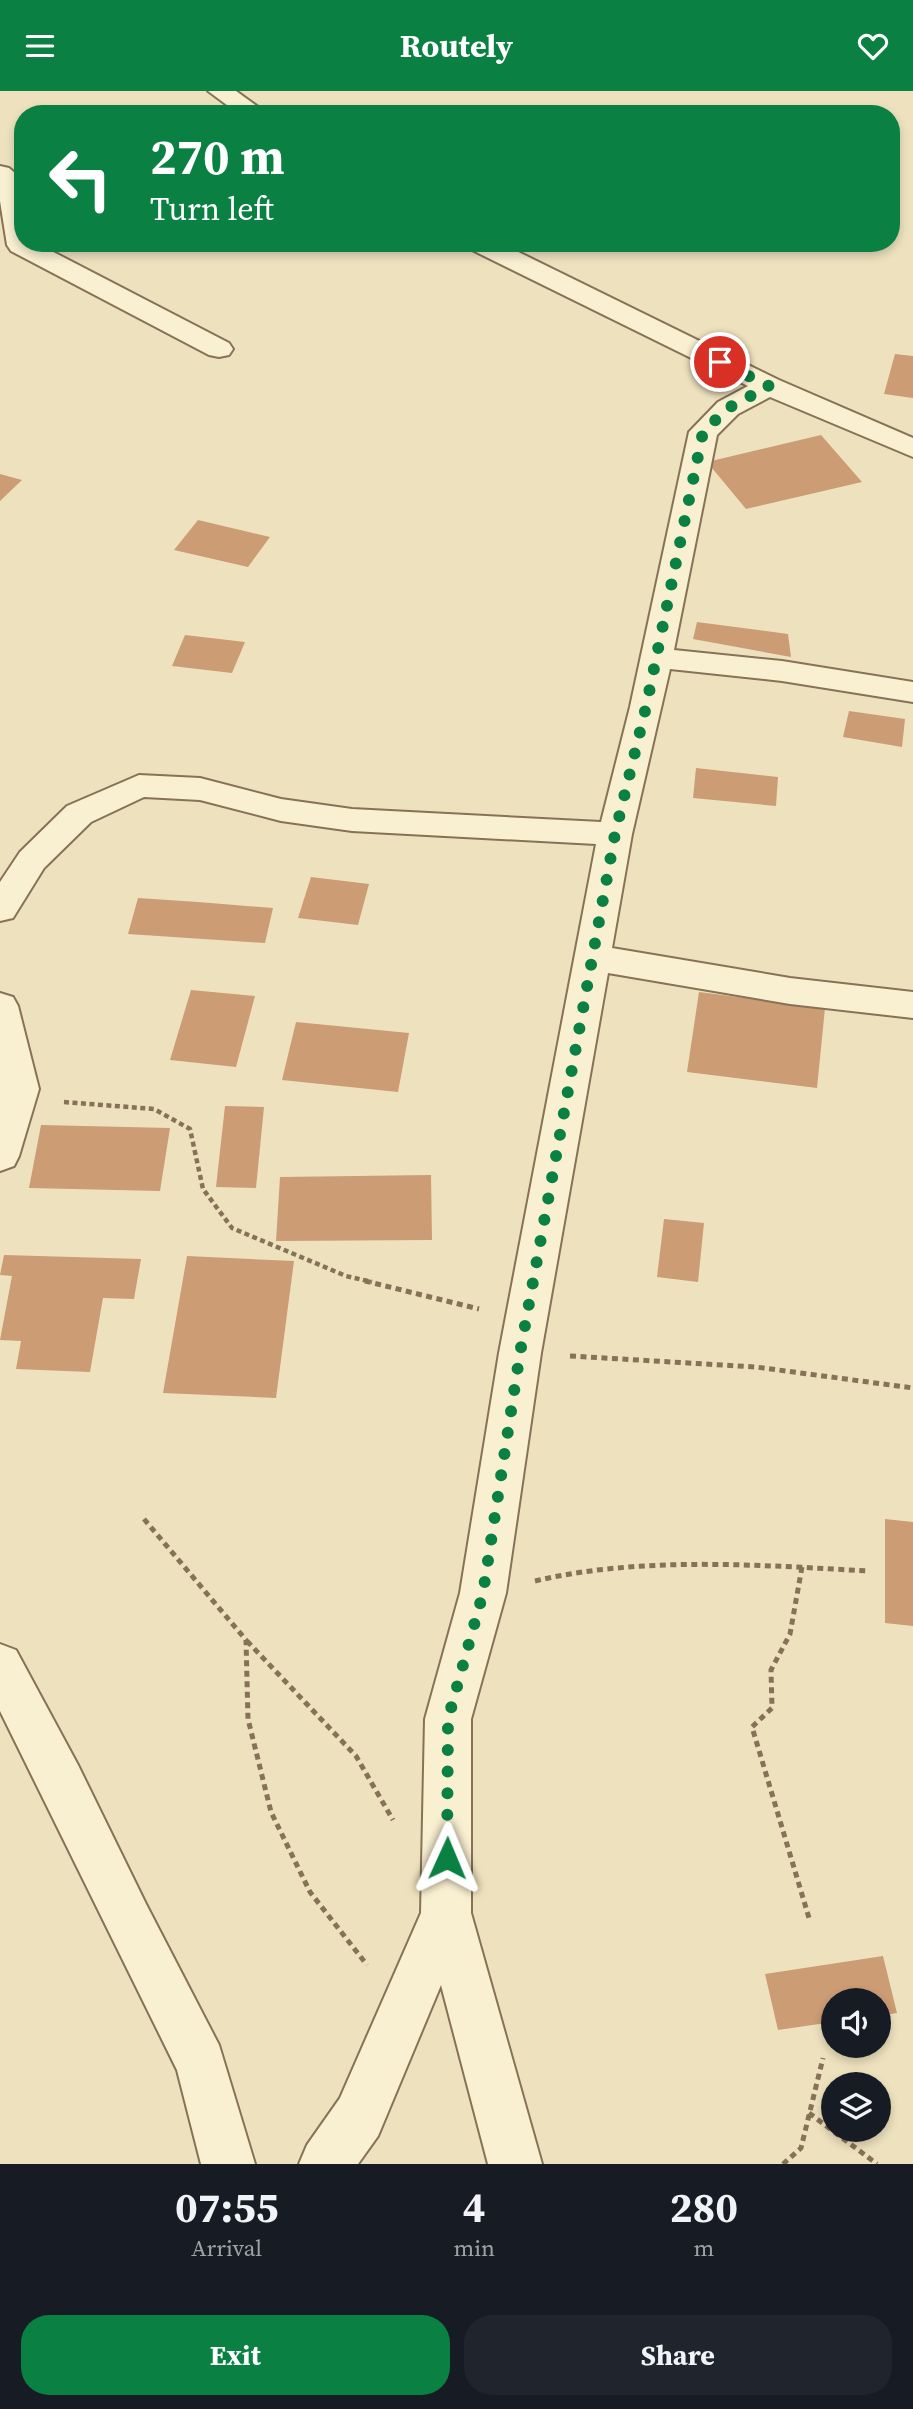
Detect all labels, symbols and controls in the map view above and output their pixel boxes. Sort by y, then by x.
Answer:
text: Routely [400,24,513,68]
icon: menu [21,27,59,65]
icon: heart [854,27,892,65]
text: 270 m [150,123,285,190]
icon: left [35,133,126,224]
text: Turn left [150,187,274,231]
pin [690,332,750,392]
icon: arrive [701,343,739,381]
position arrow [410,1821,484,1895]
map controls [821,1988,891,2142]
button: sound [821,1988,891,2058]
button: layers [821,2072,891,2142]
text: 07:55 [175,2178,279,2236]
text: 4 [463,2178,486,2236]
text: 280 [670,2178,738,2236]
text: Arrival [191,2232,262,2264]
text: min [453,2232,495,2264]
text: m [694,2232,714,2264]
button: Exit [21,2315,450,2395]
button: Share [464,2315,892,2395]

